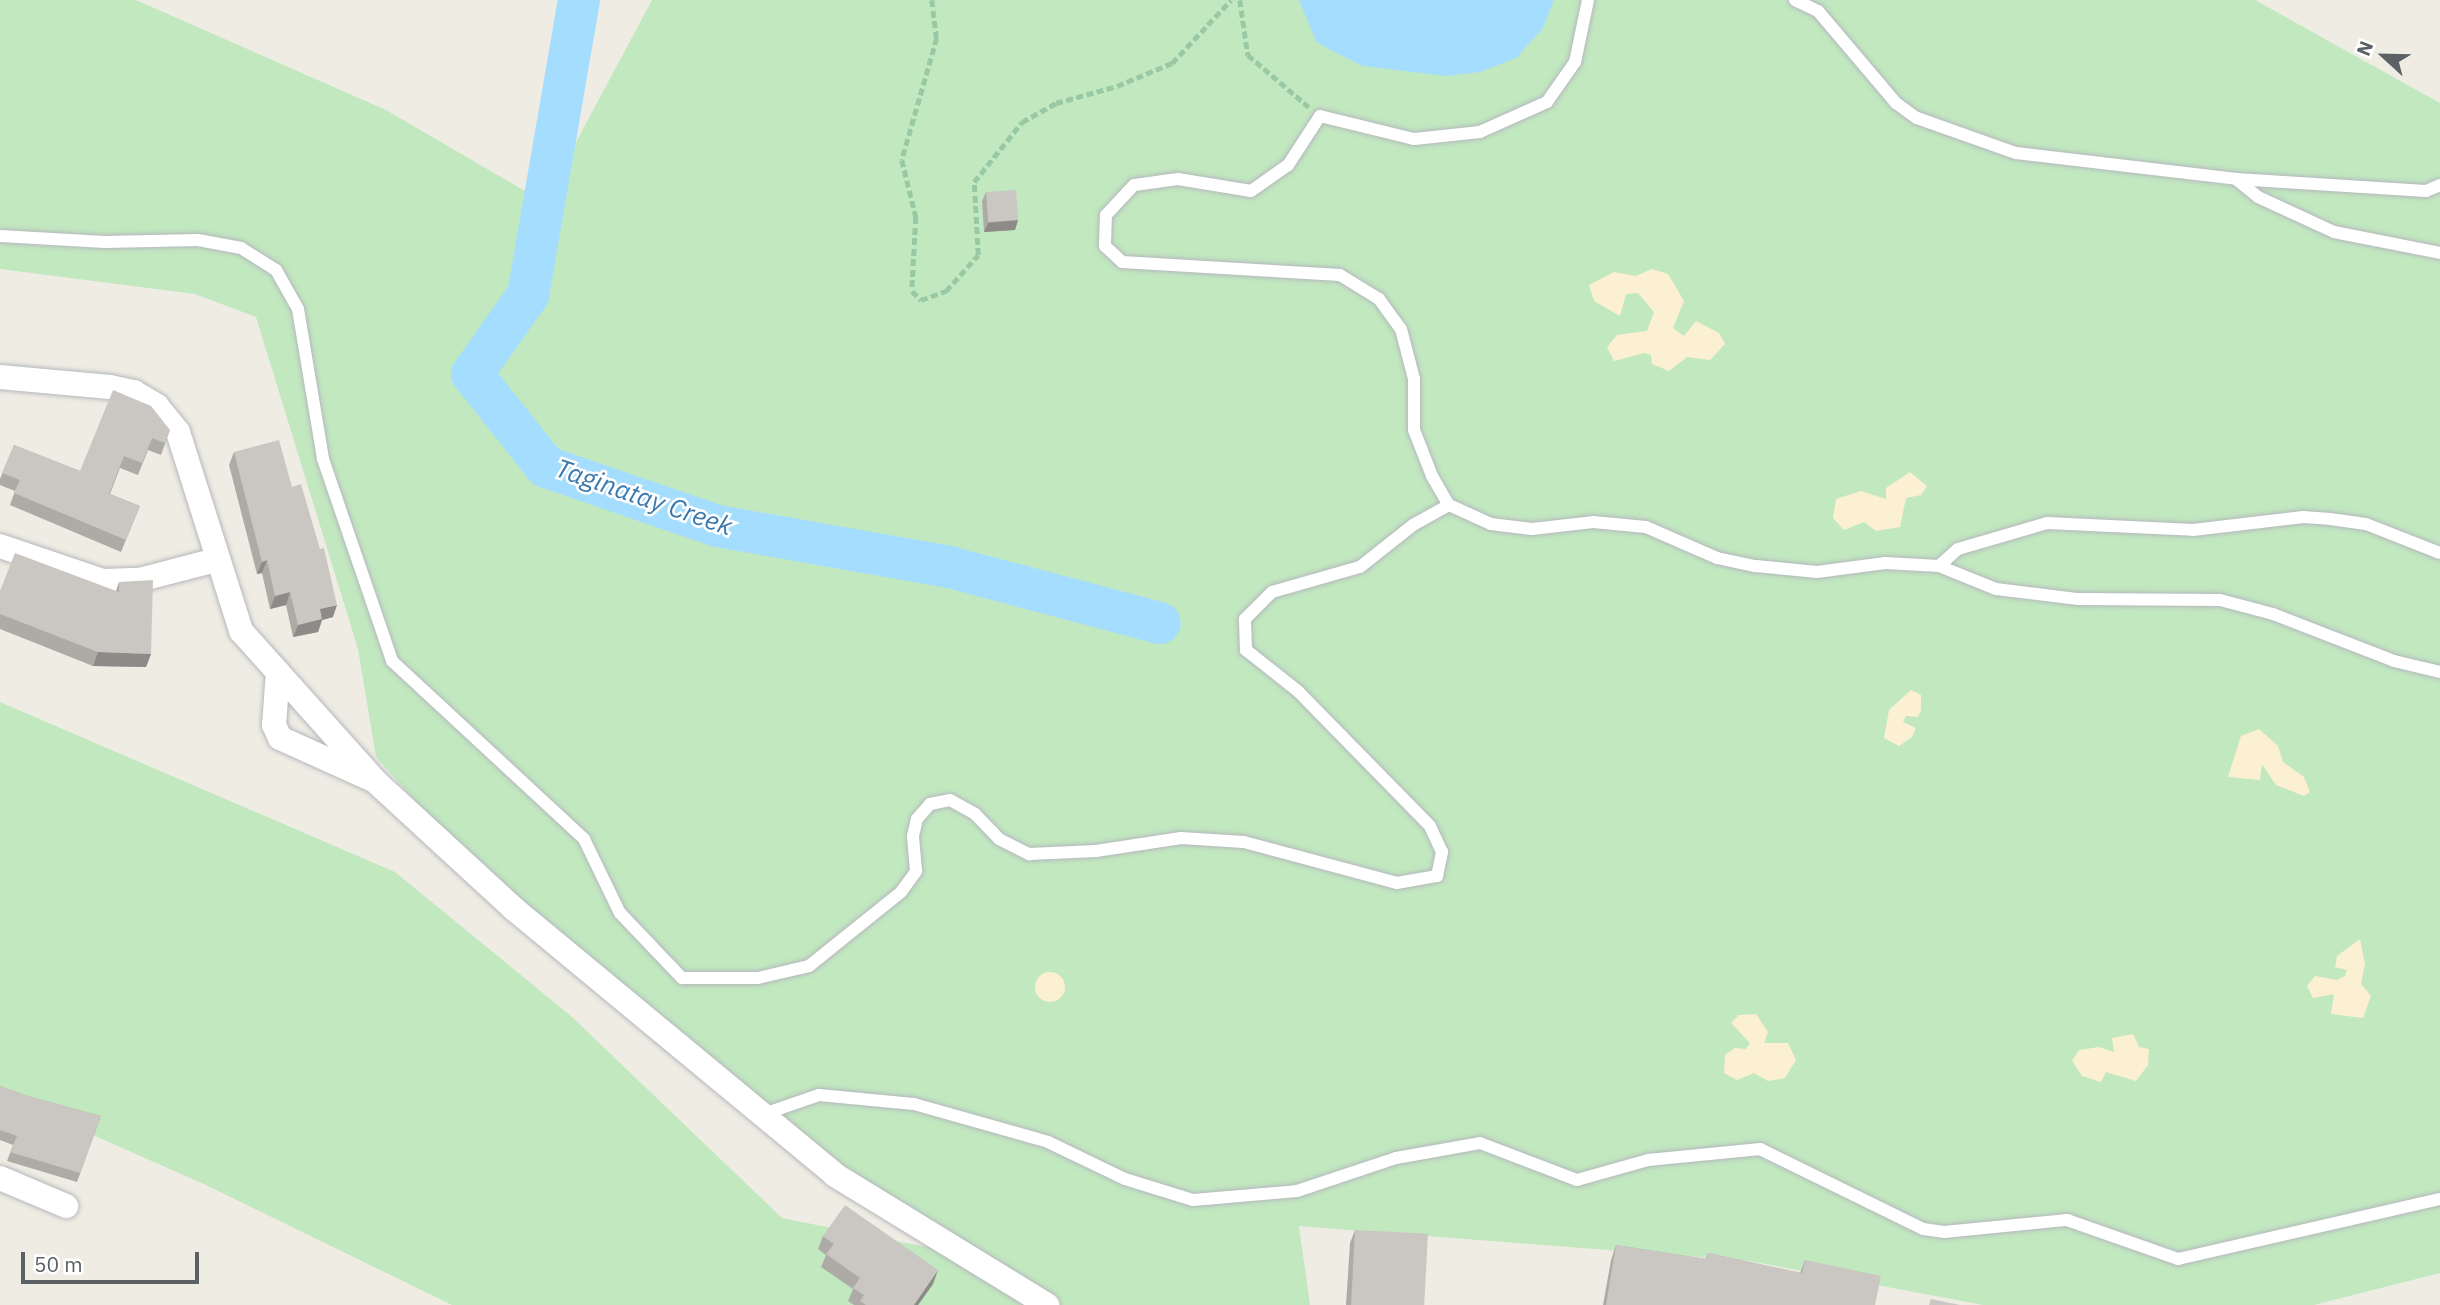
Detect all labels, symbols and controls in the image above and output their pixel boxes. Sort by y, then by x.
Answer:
north arrow [2349,21,2419,91]
text: N [2351,37,2378,59]
water label: Taginatay Creek [552,452,736,542]
scale bar [24,1238,203,1282]
text: 50 m [34,1250,83,1278]

